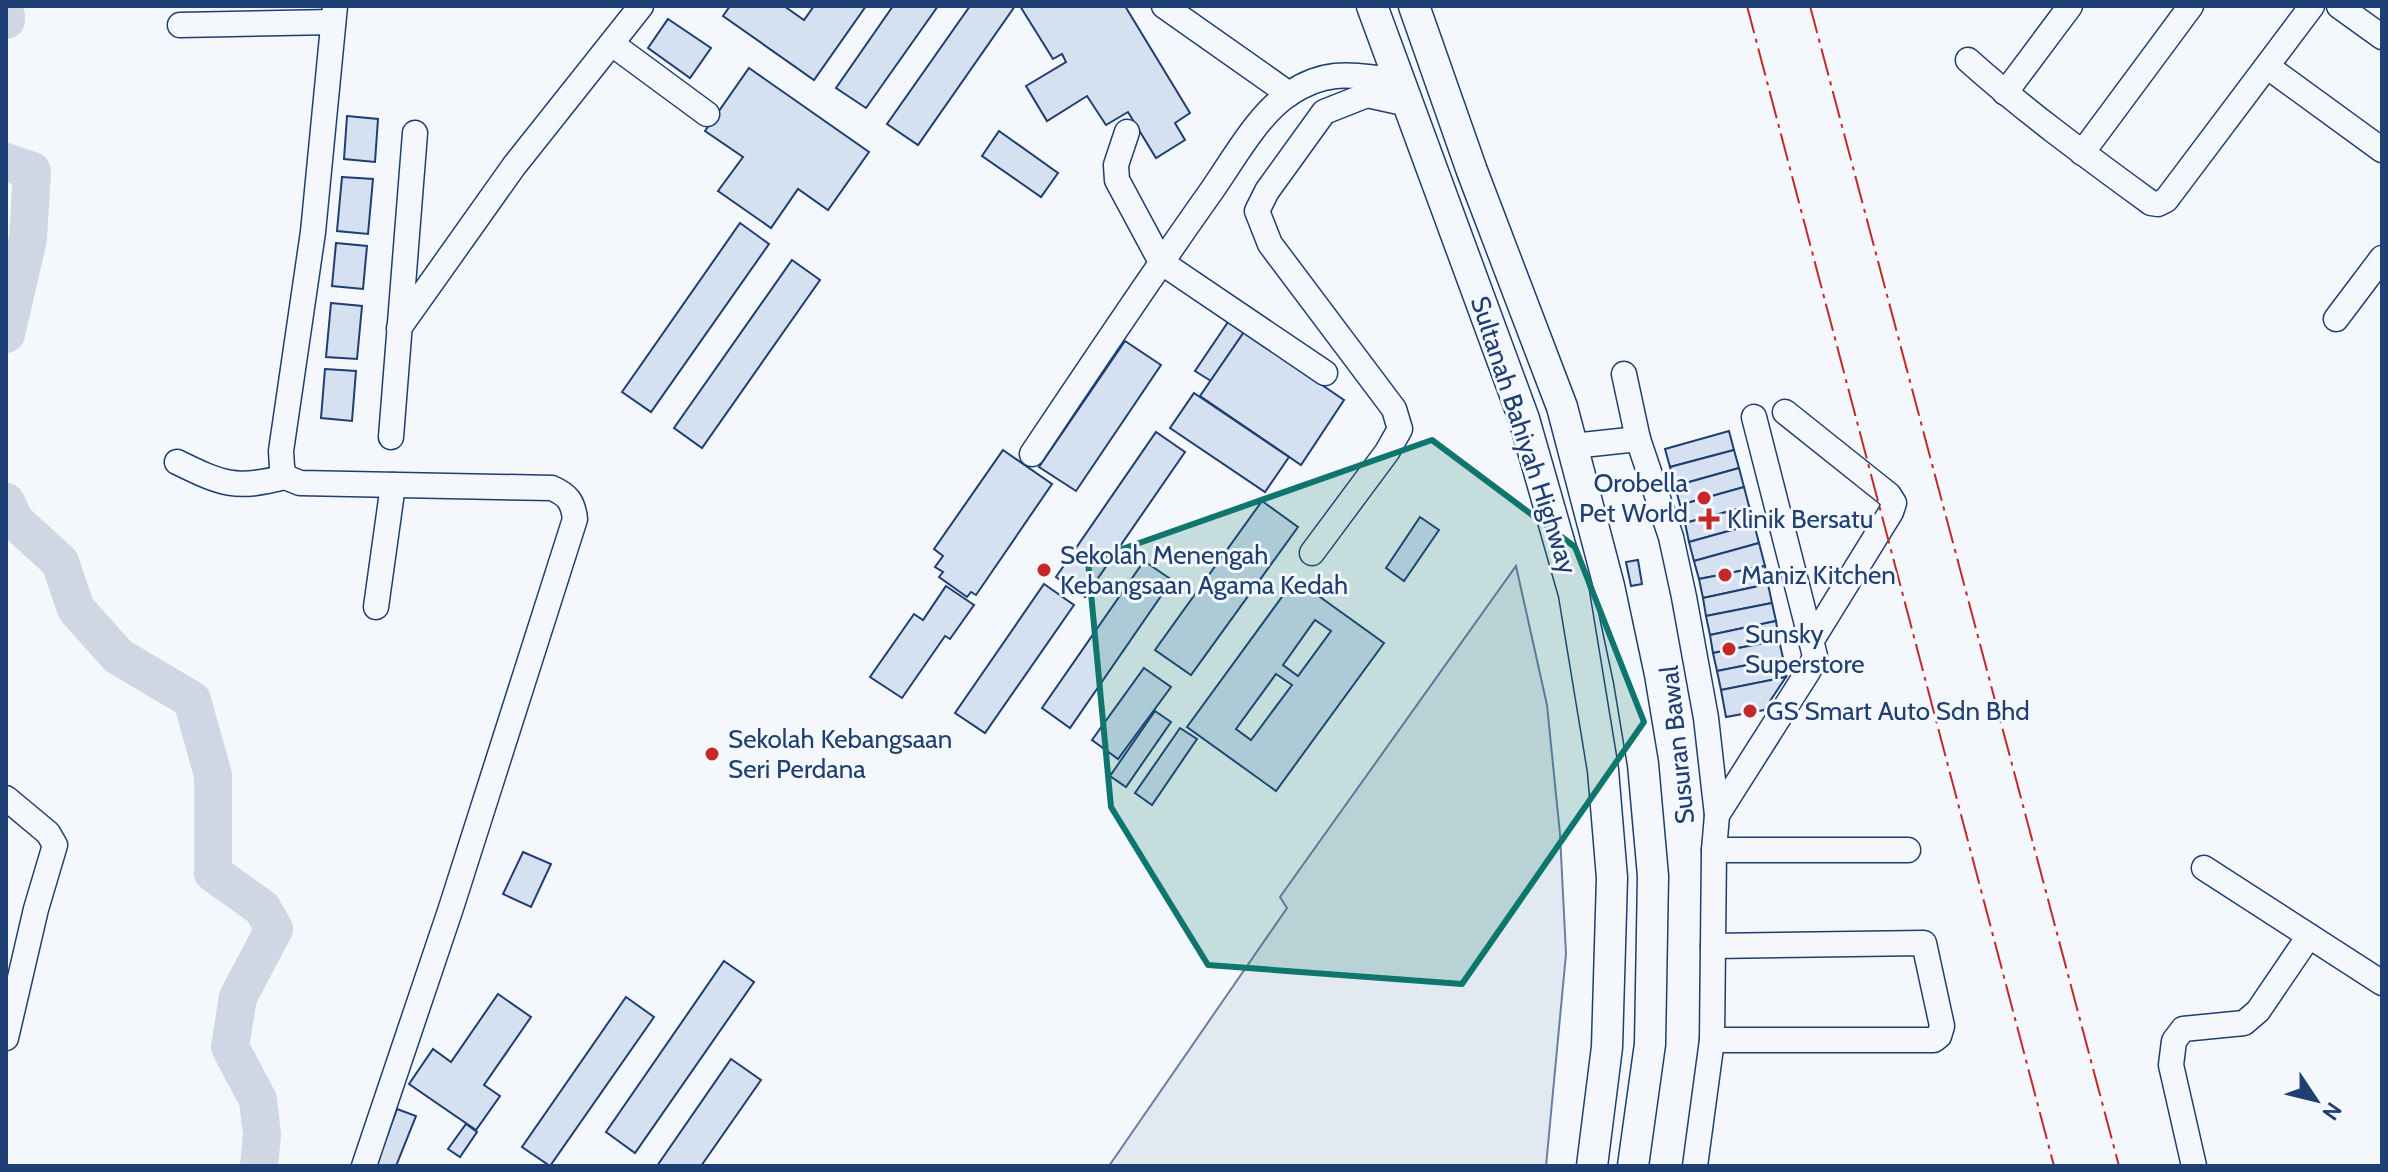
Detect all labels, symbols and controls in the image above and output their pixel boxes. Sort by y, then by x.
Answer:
street label: Sultanah Bahiyah Highway [1464,292,1584,578]
place label: Orobella Pet World [1579,467,1689,529]
marker: Orobella Pet World [1695,489,1713,507]
place label: Klinik Bersatu [1727,503,1873,535]
marker: Klinik Bersatu [1698,508,1720,530]
place label: Sekolah Menengah Kebangsaan Agama Kedah [1060,539,1348,601]
place label: Maniz Kitchen [1741,559,1896,591]
marker: Sekolah Menengah Kebangsaan Agama Kedah [1035,561,1053,579]
marker: Maniz Kitchen [1716,566,1734,584]
place label: Sunsky Superstore [1745,618,1865,680]
marker: Sunsky Superstore [1720,640,1738,658]
street label: Susuran Bawal [1653,664,1701,826]
place label: GS Smart Auto Sdn Bhd [1766,695,2030,727]
marker: GS Smart Auto Sdn Bhd [1741,702,1759,720]
place label: Sekolah Kebangsaan Seri Perdana [728,723,952,785]
marker: Sekolah Kebangsaan Seri Perdana [703,745,721,763]
north arrow [2276,1060,2356,1140]
text: N [2316,1097,2347,1125]

